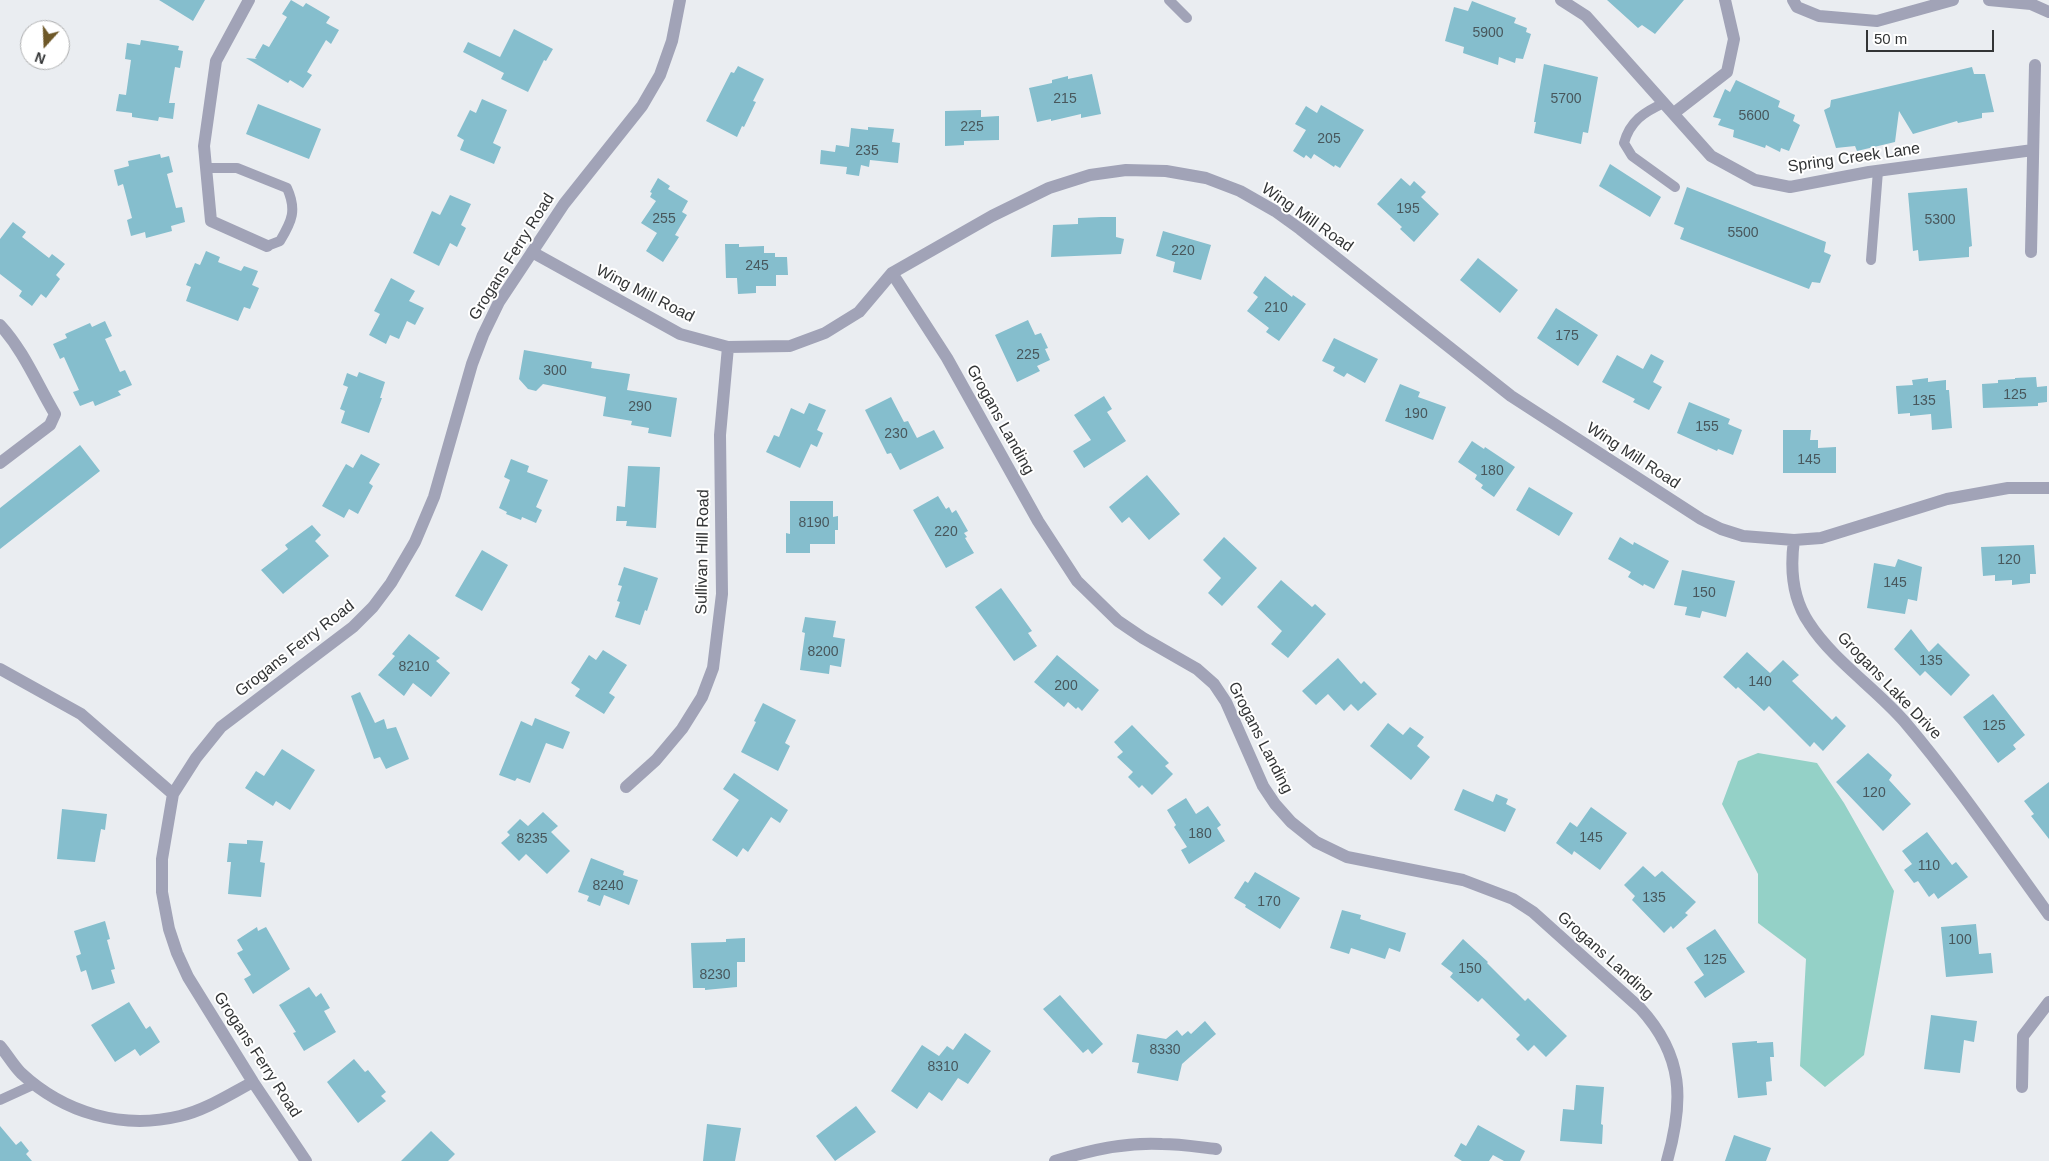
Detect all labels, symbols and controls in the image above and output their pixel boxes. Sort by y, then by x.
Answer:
north arrow [20,20,70,70]
scale bar [1869,20,1996,52]
house number: 5900 [1472,25,1504,41]
text: 50 m [1874,30,1907,47]
text: N [33,49,48,67]
house number: 215 [1053,91,1077,107]
house number: 5700 [1550,91,1582,107]
house number: 5600 [1738,108,1770,124]
house number: 225 [960,119,984,135]
house number: 205 [1317,131,1341,147]
street label: Spring Creek Lane [1787,139,1921,177]
house number: 235 [855,143,879,159]
street label: Wing Mill Road [1257,179,1357,257]
street label: Grogans Ferry Road [465,190,559,324]
house number: 195 [1396,201,1420,217]
house number: 255 [652,211,676,227]
house number: 5300 [1924,212,1956,228]
house number: 5500 [1727,225,1759,241]
house number: 220 [1171,243,1195,259]
house number: 245 [745,258,769,274]
street label: Wing Mill Road [593,261,697,327]
house number: 210 [1264,300,1288,316]
house number: 175 [1555,328,1579,344]
house number: 225 [1016,347,1040,363]
street label: Grogans Landing [962,362,1038,478]
house number: 300 [543,363,567,379]
house number: 125 [2003,387,2027,403]
house number: 135 [1912,393,1936,409]
house number: 290 [628,399,652,415]
house number: 190 [1404,406,1428,422]
street label: Wing Mill Road [1583,419,1683,493]
house number: 155 [1695,419,1719,435]
house number: 230 [884,426,908,442]
house number: 145 [1797,452,1821,468]
house number: 180 [1480,463,1504,479]
street label: Sullivan Hill Road [692,489,714,615]
house number: 8190 [798,515,830,531]
house number: 220 [934,524,958,540]
house number: 120 [1997,552,2021,568]
house number: 145 [1883,575,1907,591]
house number: 150 [1692,585,1716,601]
street label: Grogans Ferry Road [232,597,358,701]
street label: Grogans Lake Drive [1833,628,1945,744]
house number: 8200 [807,644,839,660]
house number: 135 [1919,653,1943,669]
house number: 8210 [398,659,430,675]
house number: 140 [1748,674,1772,690]
house number: 200 [1054,678,1078,694]
street label: Grogans Landing [1224,679,1296,797]
house number: 125 [1982,718,2006,734]
house number: 120 [1862,785,1886,801]
house number: 180 [1188,826,1212,842]
house number: 145 [1579,830,1603,846]
house number: 8235 [516,831,548,847]
house number: 110 [1918,858,1940,874]
house number: 8240 [592,878,624,894]
house number: 135 [1642,890,1666,906]
house number: 170 [1257,894,1281,910]
street label: Grogans Landing [1553,908,1657,1004]
house number: 100 [1948,932,1972,948]
house number: 125 [1703,952,1727,968]
house number: 150 [1458,961,1482,977]
house number: 8230 [699,967,731,983]
street label: Grogans Ferry Road [209,989,305,1121]
house number: 8330 [1149,1042,1181,1058]
house number: 8310 [927,1059,959,1075]

